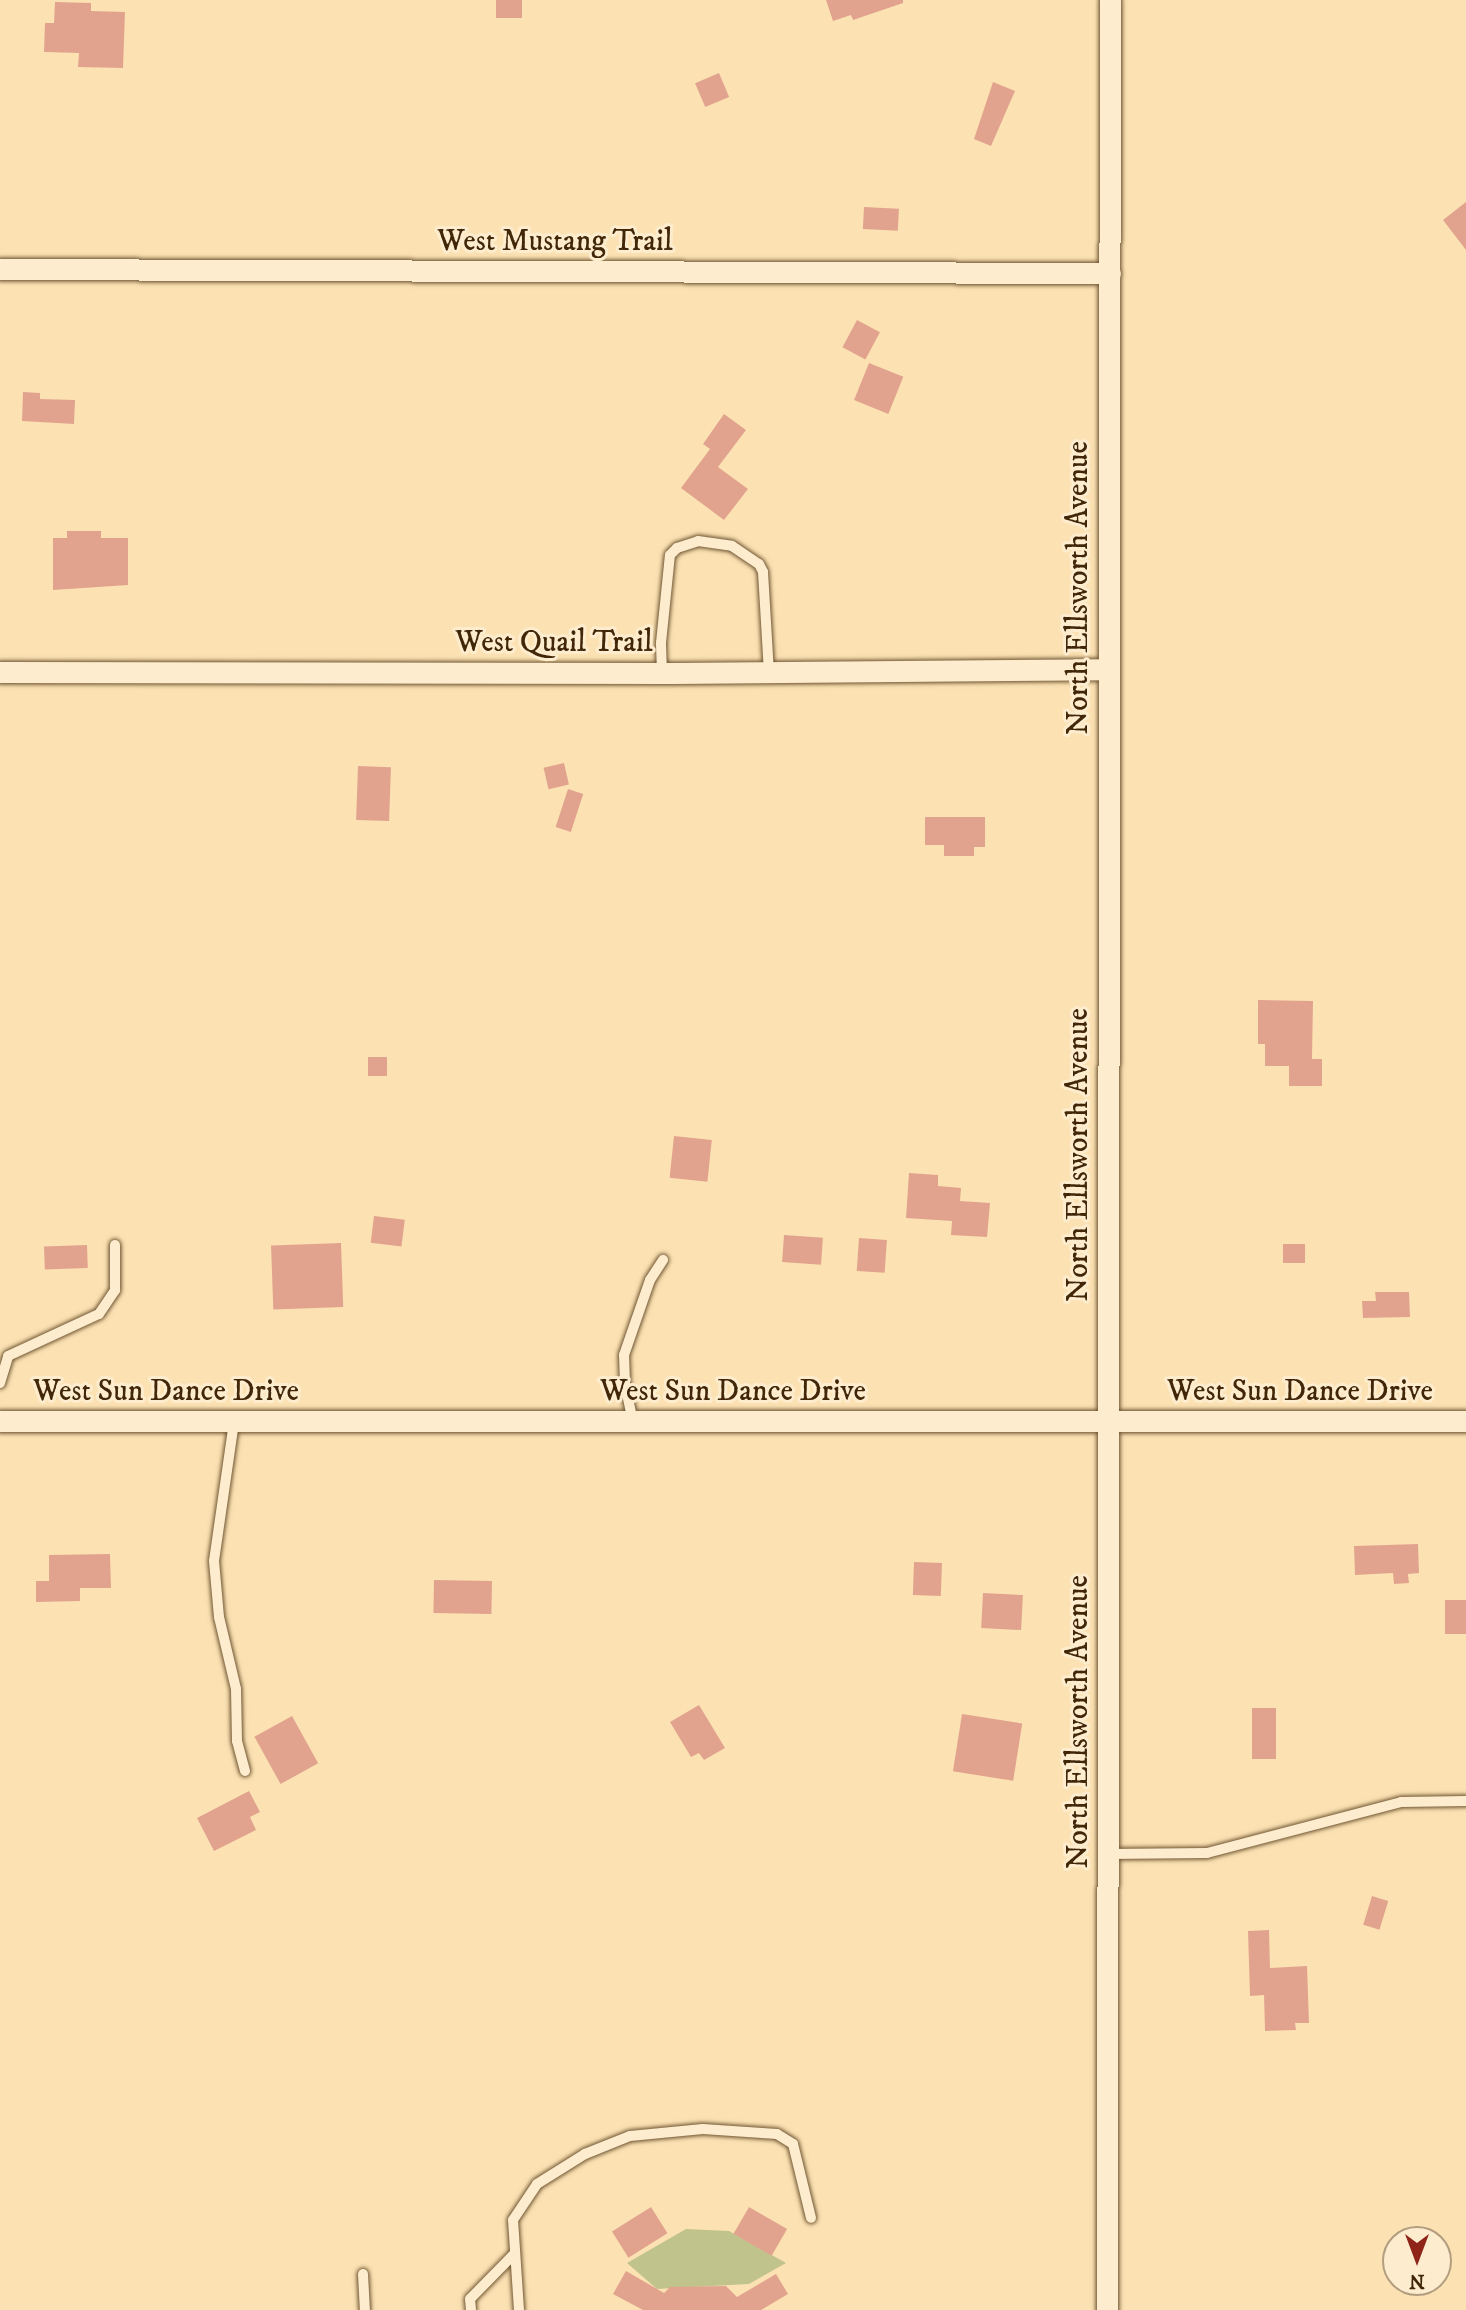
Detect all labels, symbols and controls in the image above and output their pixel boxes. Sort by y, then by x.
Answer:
street label: West Mustang Trail [437,224,673,260]
street label: North Ellsworth Avenue [1061,441,1097,735]
street label: West Quail Trail [455,625,653,661]
street label: North Ellsworth Avenue [1061,1008,1097,1302]
street label: West Sun Dance Drive [33,1374,299,1410]
street label: West Sun Dance Drive [600,1374,866,1410]
street label: West Sun Dance Drive [1167,1374,1433,1410]
street label: North Ellsworth Avenue [1061,1575,1097,1869]
north arrow [1382,2226,1452,2296]
text: N [1409,2269,1425,2292]

